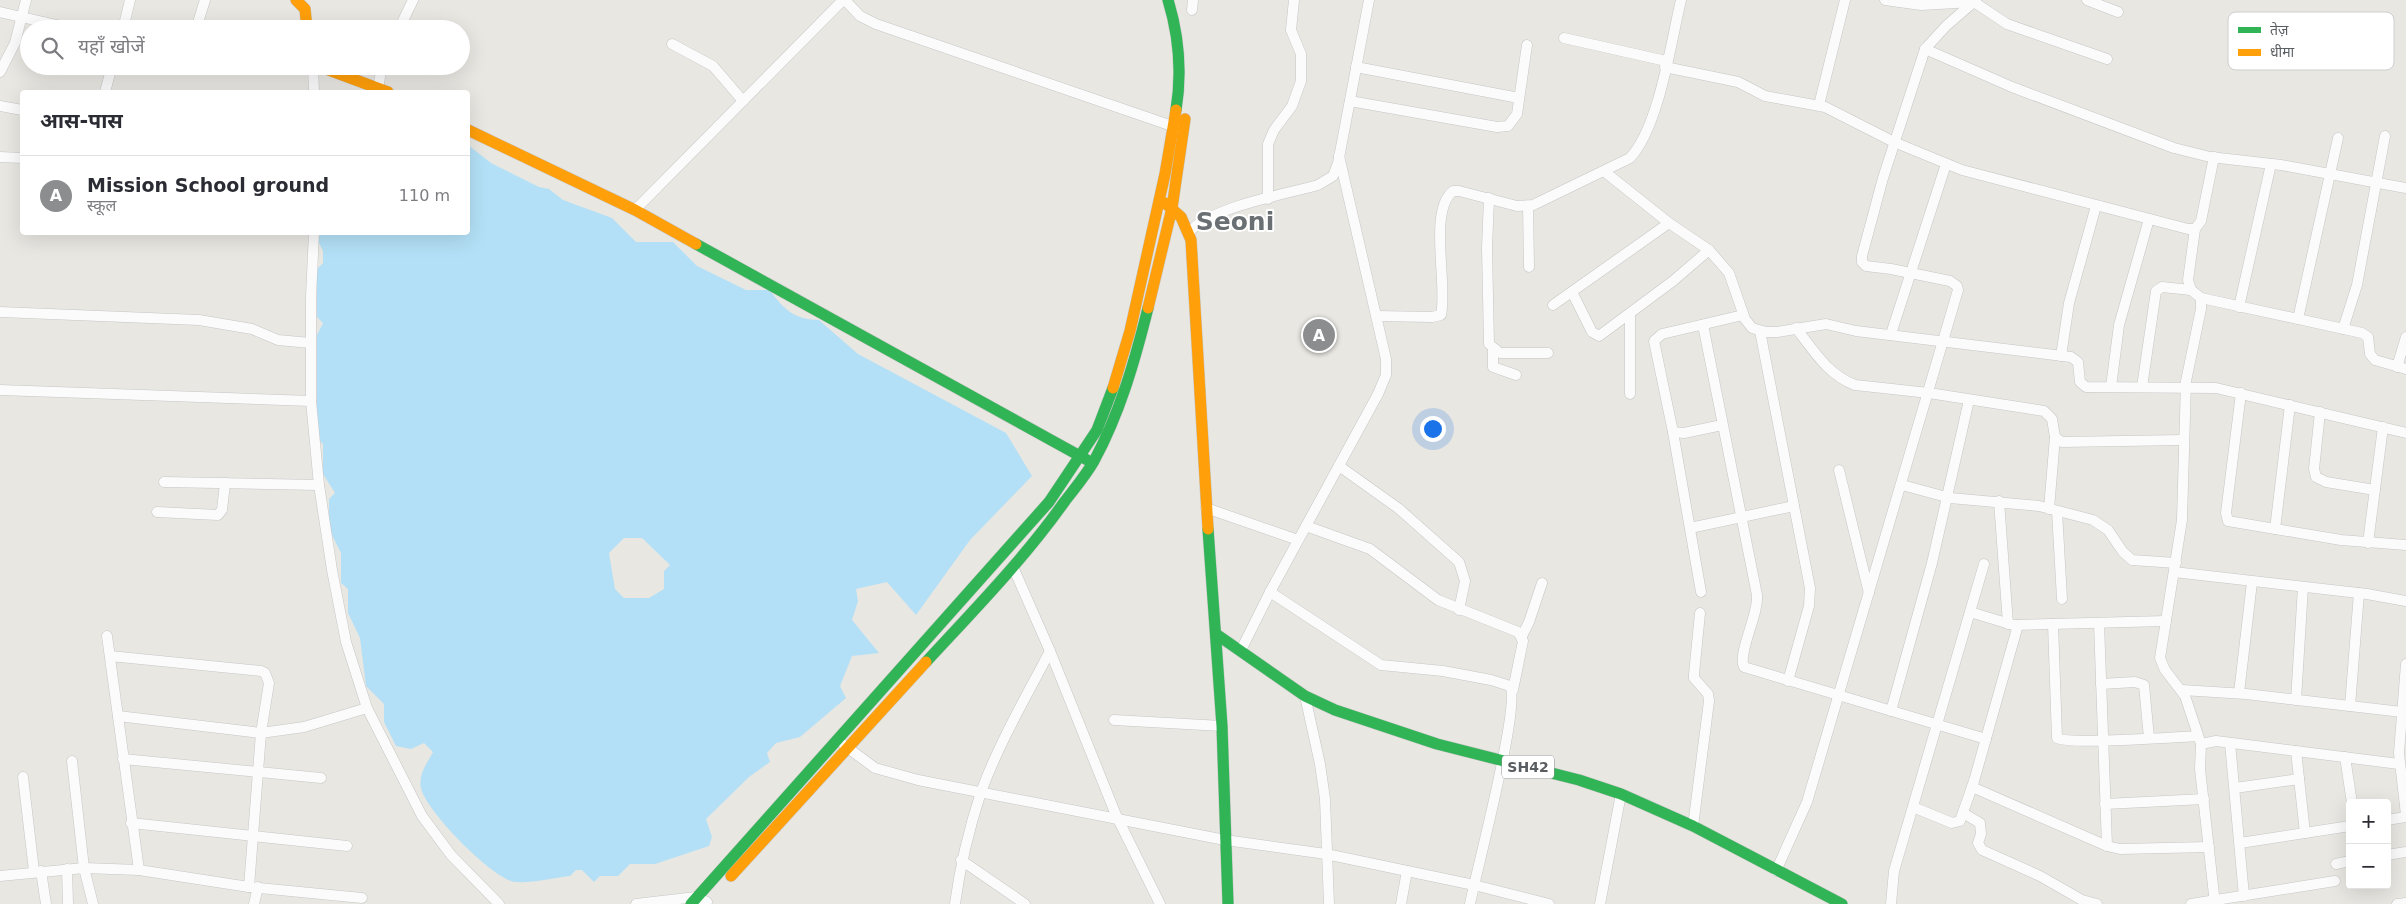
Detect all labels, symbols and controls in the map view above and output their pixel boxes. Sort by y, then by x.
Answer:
legend [2228,12,2394,70]
search box [20,20,470,75]
text: तेज़ [2270,21,2289,38]
icon: search [38,34,66,62]
text: यहाँ खोजें [78,35,145,57]
text: धीमा [2270,44,2295,60]
text: आस-पास [40,109,123,133]
text: Mission School ground [87,174,329,196]
text: A [50,186,62,205]
text: 110 m [399,186,450,205]
text: स्कूल [87,196,116,215]
district label: Seoni [1196,207,1274,236]
pin: A [1303,316,1335,354]
your location [1420,416,1446,442]
road number: SH42 [1502,756,1554,779]
map controls [2346,799,2391,889]
button: + [2346,799,2391,844]
button: − [2346,844,2391,889]

